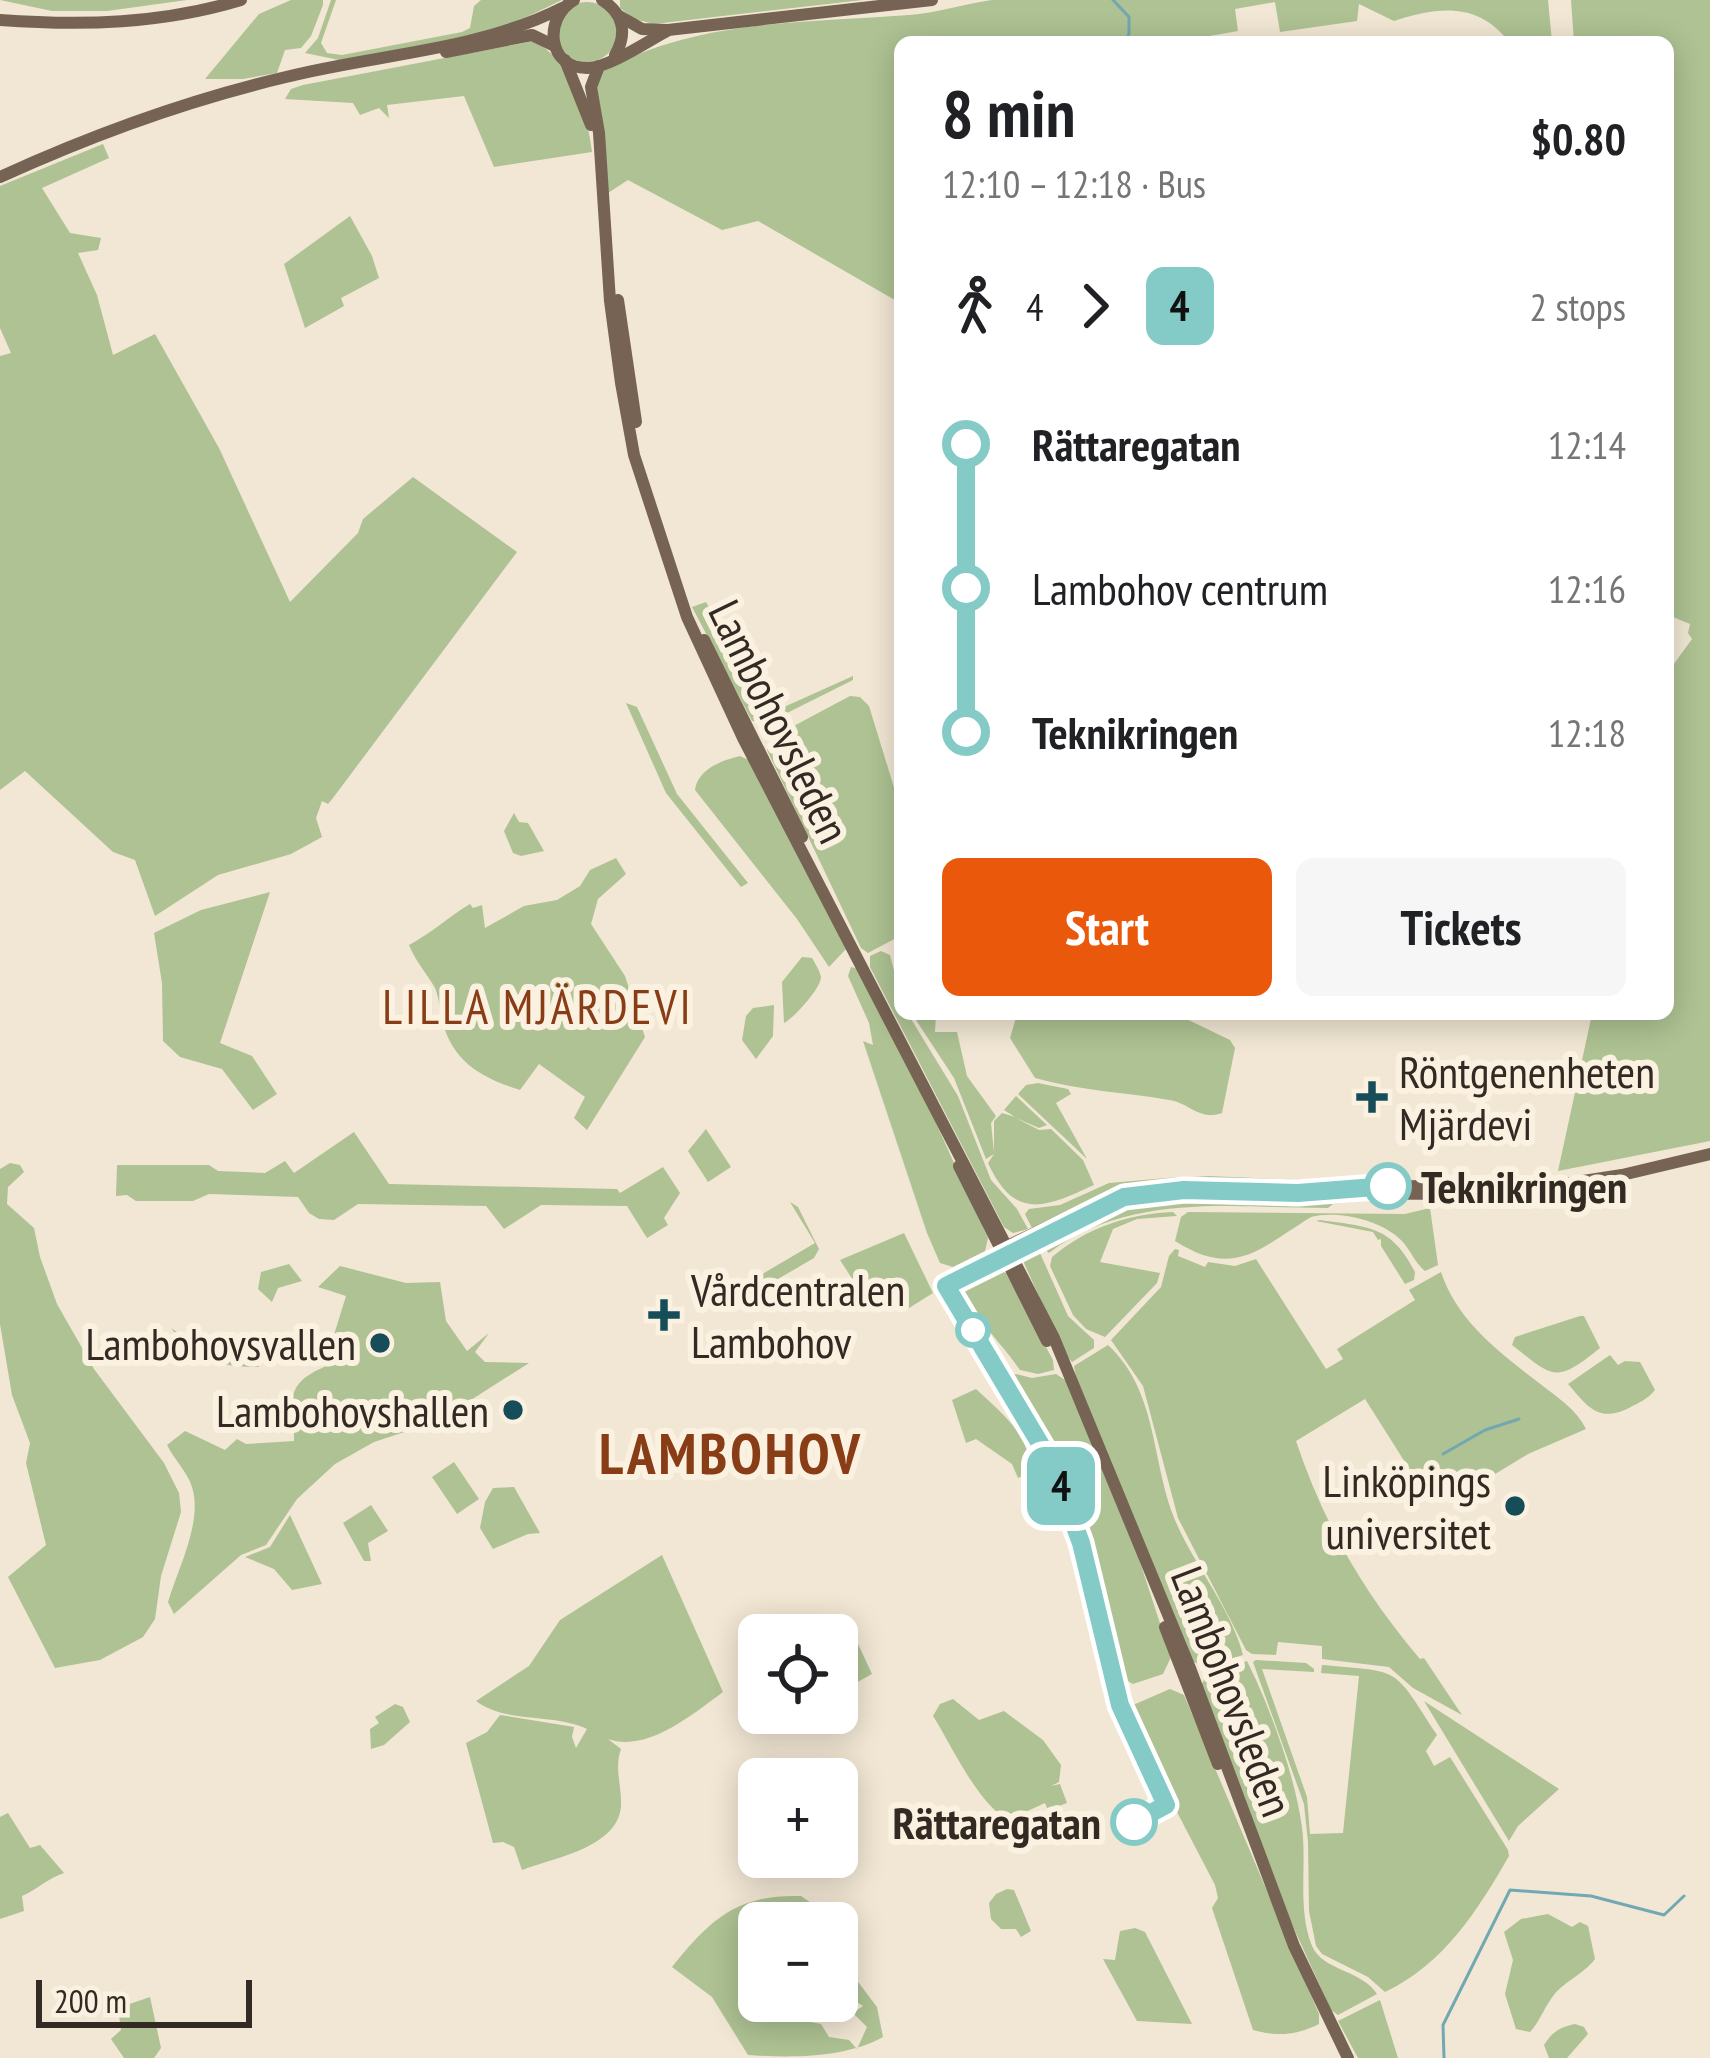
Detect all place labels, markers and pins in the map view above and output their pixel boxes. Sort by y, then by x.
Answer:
place label: Röntgenenheten Mjärdevi [1399,1042,1655,1152]
marker: Röntgenenheten Mjärdevi [1356,1081,1388,1113]
place label: Teknikringen [1421,1157,1627,1215]
marker: Teknikringen [1366,1164,1410,1208]
place label: Vårdcentralen Lambohov [690,1260,905,1370]
marker: Vårdcentralen Lambohov [648,1299,680,1331]
place label: Lambohovsvallen [85,1314,356,1372]
unlabelled marker [957,1314,989,1346]
marker: Lambohovsvallen [367,1330,393,1356]
place label: Lambohovshallen [216,1381,489,1439]
marker: Lambohovshallen [500,1397,526,1423]
place label: Linköpings universitet [1323,1451,1492,1561]
marker: Linköpings universitet [1502,1493,1528,1519]
place label: Rättaregatan [892,1793,1101,1851]
marker: Rättaregatan [1112,1800,1156,1844]

